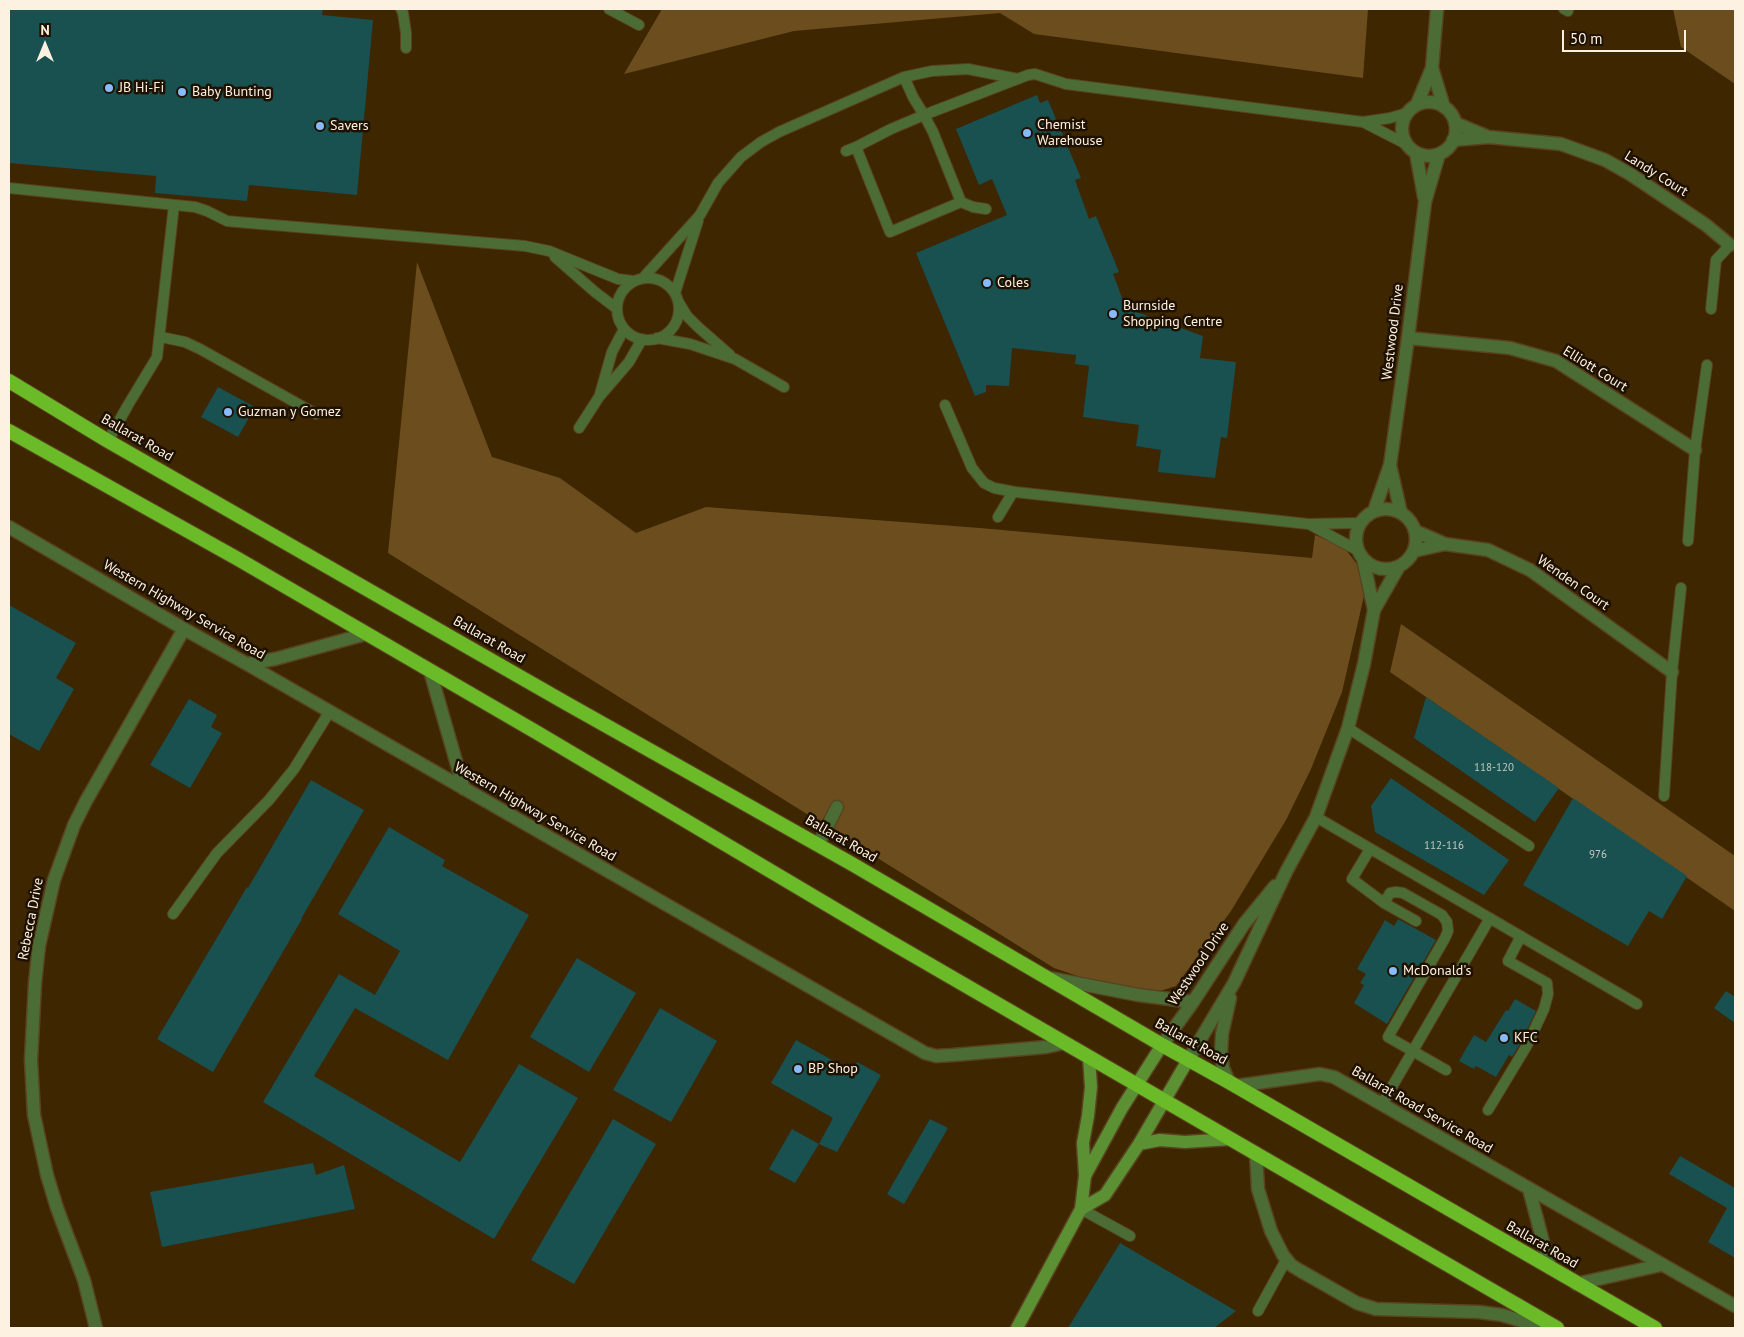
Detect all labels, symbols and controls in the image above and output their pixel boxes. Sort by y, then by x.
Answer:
north arrow [20,20,70,70]
scale bar [1564,20,1688,52]
text: N [40,21,50,39]
text: 50 m [1570,29,1603,48]
place label: JB Hi-Fi [119,80,164,96]
marker: JB Hi-Fi [103,82,115,94]
place label: Baby Bunting [192,84,272,100]
marker: Baby Bunting [176,86,188,98]
place label: Chemist Warehouse [1037,117,1103,150]
place label: Savers [330,118,369,134]
marker: Savers [314,120,326,132]
marker: Chemist Warehouse [1021,127,1033,139]
street label: Landy Court [1621,148,1691,200]
place label: Coles [997,275,1029,291]
marker: Coles [981,277,993,289]
street label: Westwood Drive [1379,283,1407,381]
place label: Burnside Shopping Centre [1123,298,1222,331]
marker: Burnside Shopping Centre [1107,308,1119,320]
street label: Elliott Court [1560,343,1630,395]
place label: Guzman y Gomez [238,404,341,420]
marker: Guzman y Gomez [222,406,234,418]
street label: Ballarat Road [98,411,176,465]
street label: Wenden Court [1534,552,1612,614]
street label: Western Highway Service Road [100,557,268,663]
street label: Ballarat Road [450,613,528,667]
street label: Western Highway Service Road [451,759,619,865]
house number: 118-120 [1474,761,1514,775]
street label: Ballarat Road [802,812,880,866]
house number: 112-116 [1424,839,1464,853]
house number: 976 [1589,848,1607,862]
street label: Rebecca Drive [15,876,47,962]
street label: Westwood Drive [1165,919,1233,1009]
place label: McDonald's [1403,963,1471,979]
marker: McDonald's [1387,965,1399,977]
street label: Ballarat Road [1152,1015,1230,1069]
place label: KFC [1514,1030,1538,1046]
marker: KFC [1498,1032,1510,1044]
place label: BP Shop [808,1061,858,1077]
marker: BP Shop [792,1063,804,1075]
street label: Ballarat Road Service Road [1348,1063,1496,1157]
street label: Ballarat Road [1503,1218,1581,1272]

